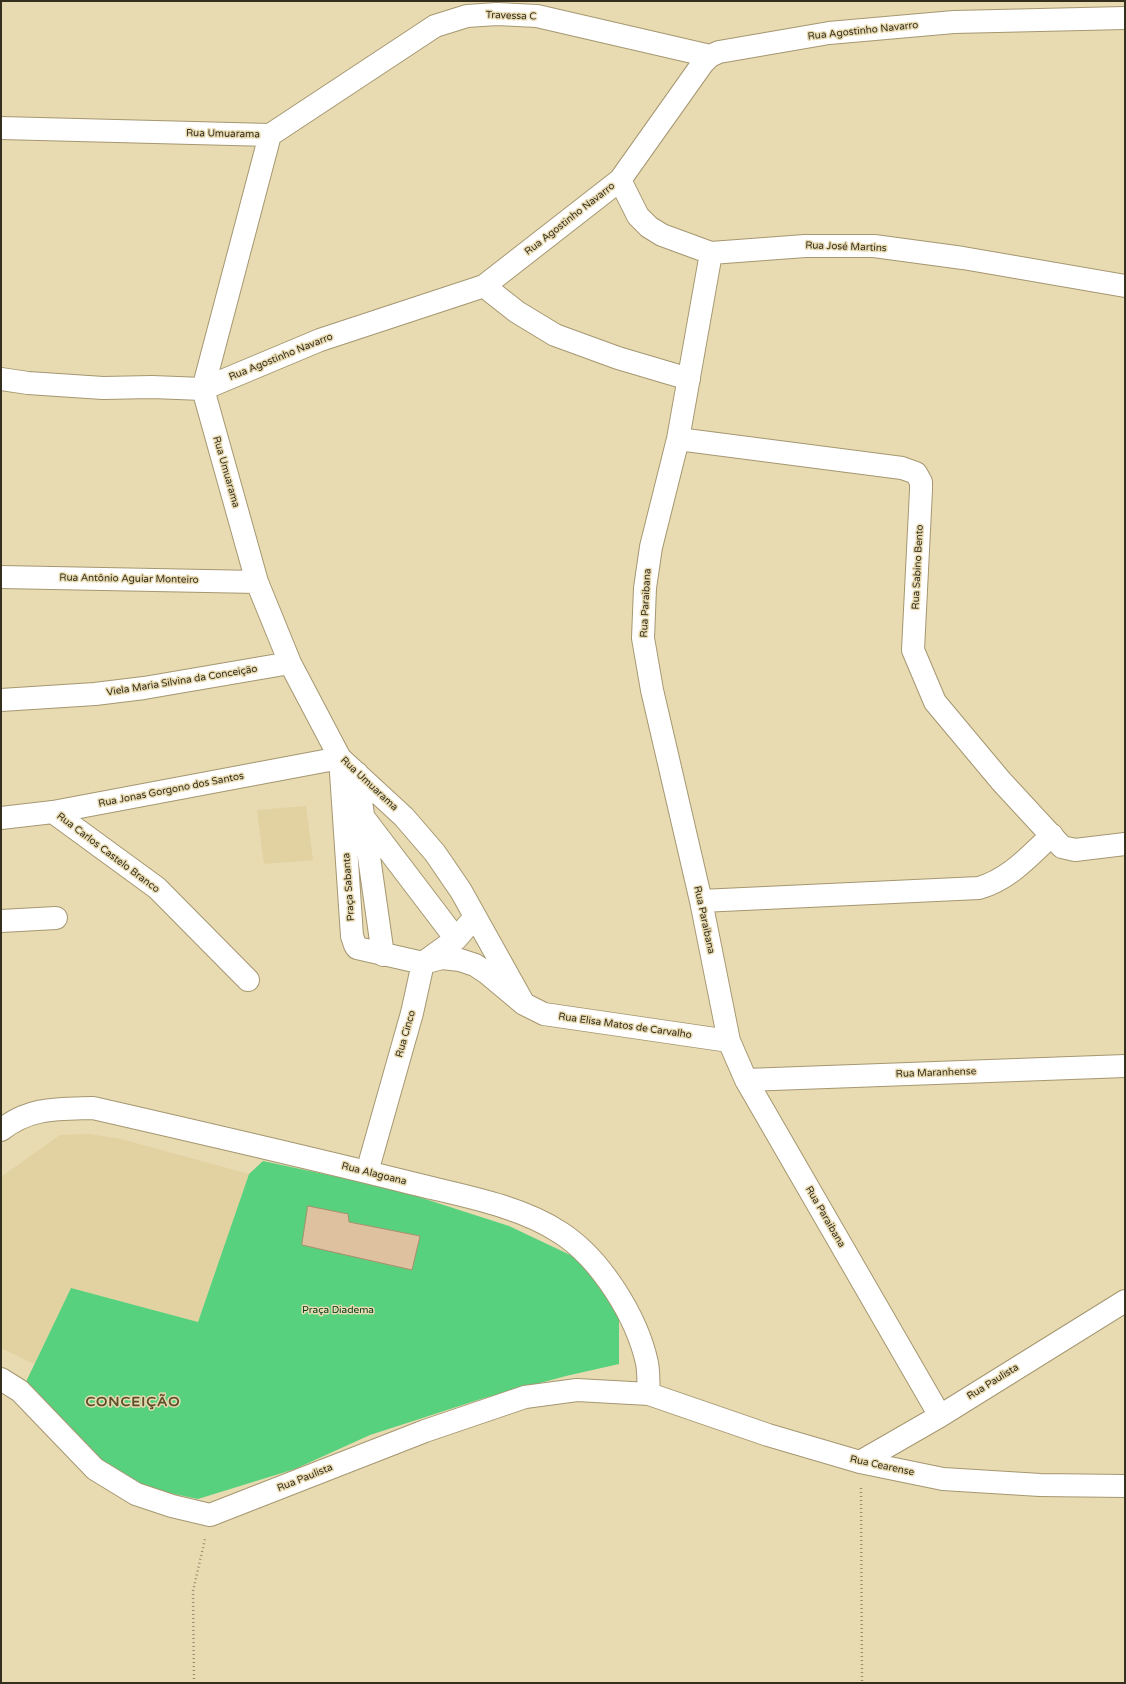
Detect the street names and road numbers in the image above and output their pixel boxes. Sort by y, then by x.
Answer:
street label: Travessa C [486,9,536,23]
street label: Rua Agostinho Navarro [807,19,919,43]
street label: Rua Umuarama [186,127,260,141]
street label: Rua Agostinho Navarro [523,180,617,258]
street label: Rua José Martins [805,240,887,254]
street label: Rua Agostinho Navarro [227,331,335,383]
street label: Rua Umuarama [210,435,242,509]
street label: Rua Sabino Bento [910,524,926,610]
street label: Rua Paraibana [638,568,654,638]
street label: Rua Antônio Aguiar Monteiro [59,572,199,586]
street label: Viela Maria Silvina da Conceição [106,663,258,699]
street label: Rua Umuarama [338,754,400,814]
street label: Rua Jonas Gorgono dos Santos [97,770,245,810]
street label: Rua Carlos Castelo Branco [54,810,162,896]
street label: Praça Sabanta [341,852,357,922]
street label: Rua Paraibana [691,885,717,955]
street label: Rua Cinco [394,1009,418,1059]
street label: Rua Elisa Matos de Carvalho [557,1011,693,1041]
street label: Rua Maranhense [896,1066,976,1080]
street label: Rua Alagoana [340,1160,408,1188]
street label: Rua Paraibana [803,1184,847,1250]
street label: Rua Paulista [965,1361,1021,1403]
street label: Rua Cearense [849,1453,915,1479]
street label: Rua Paulista [276,1461,334,1495]

